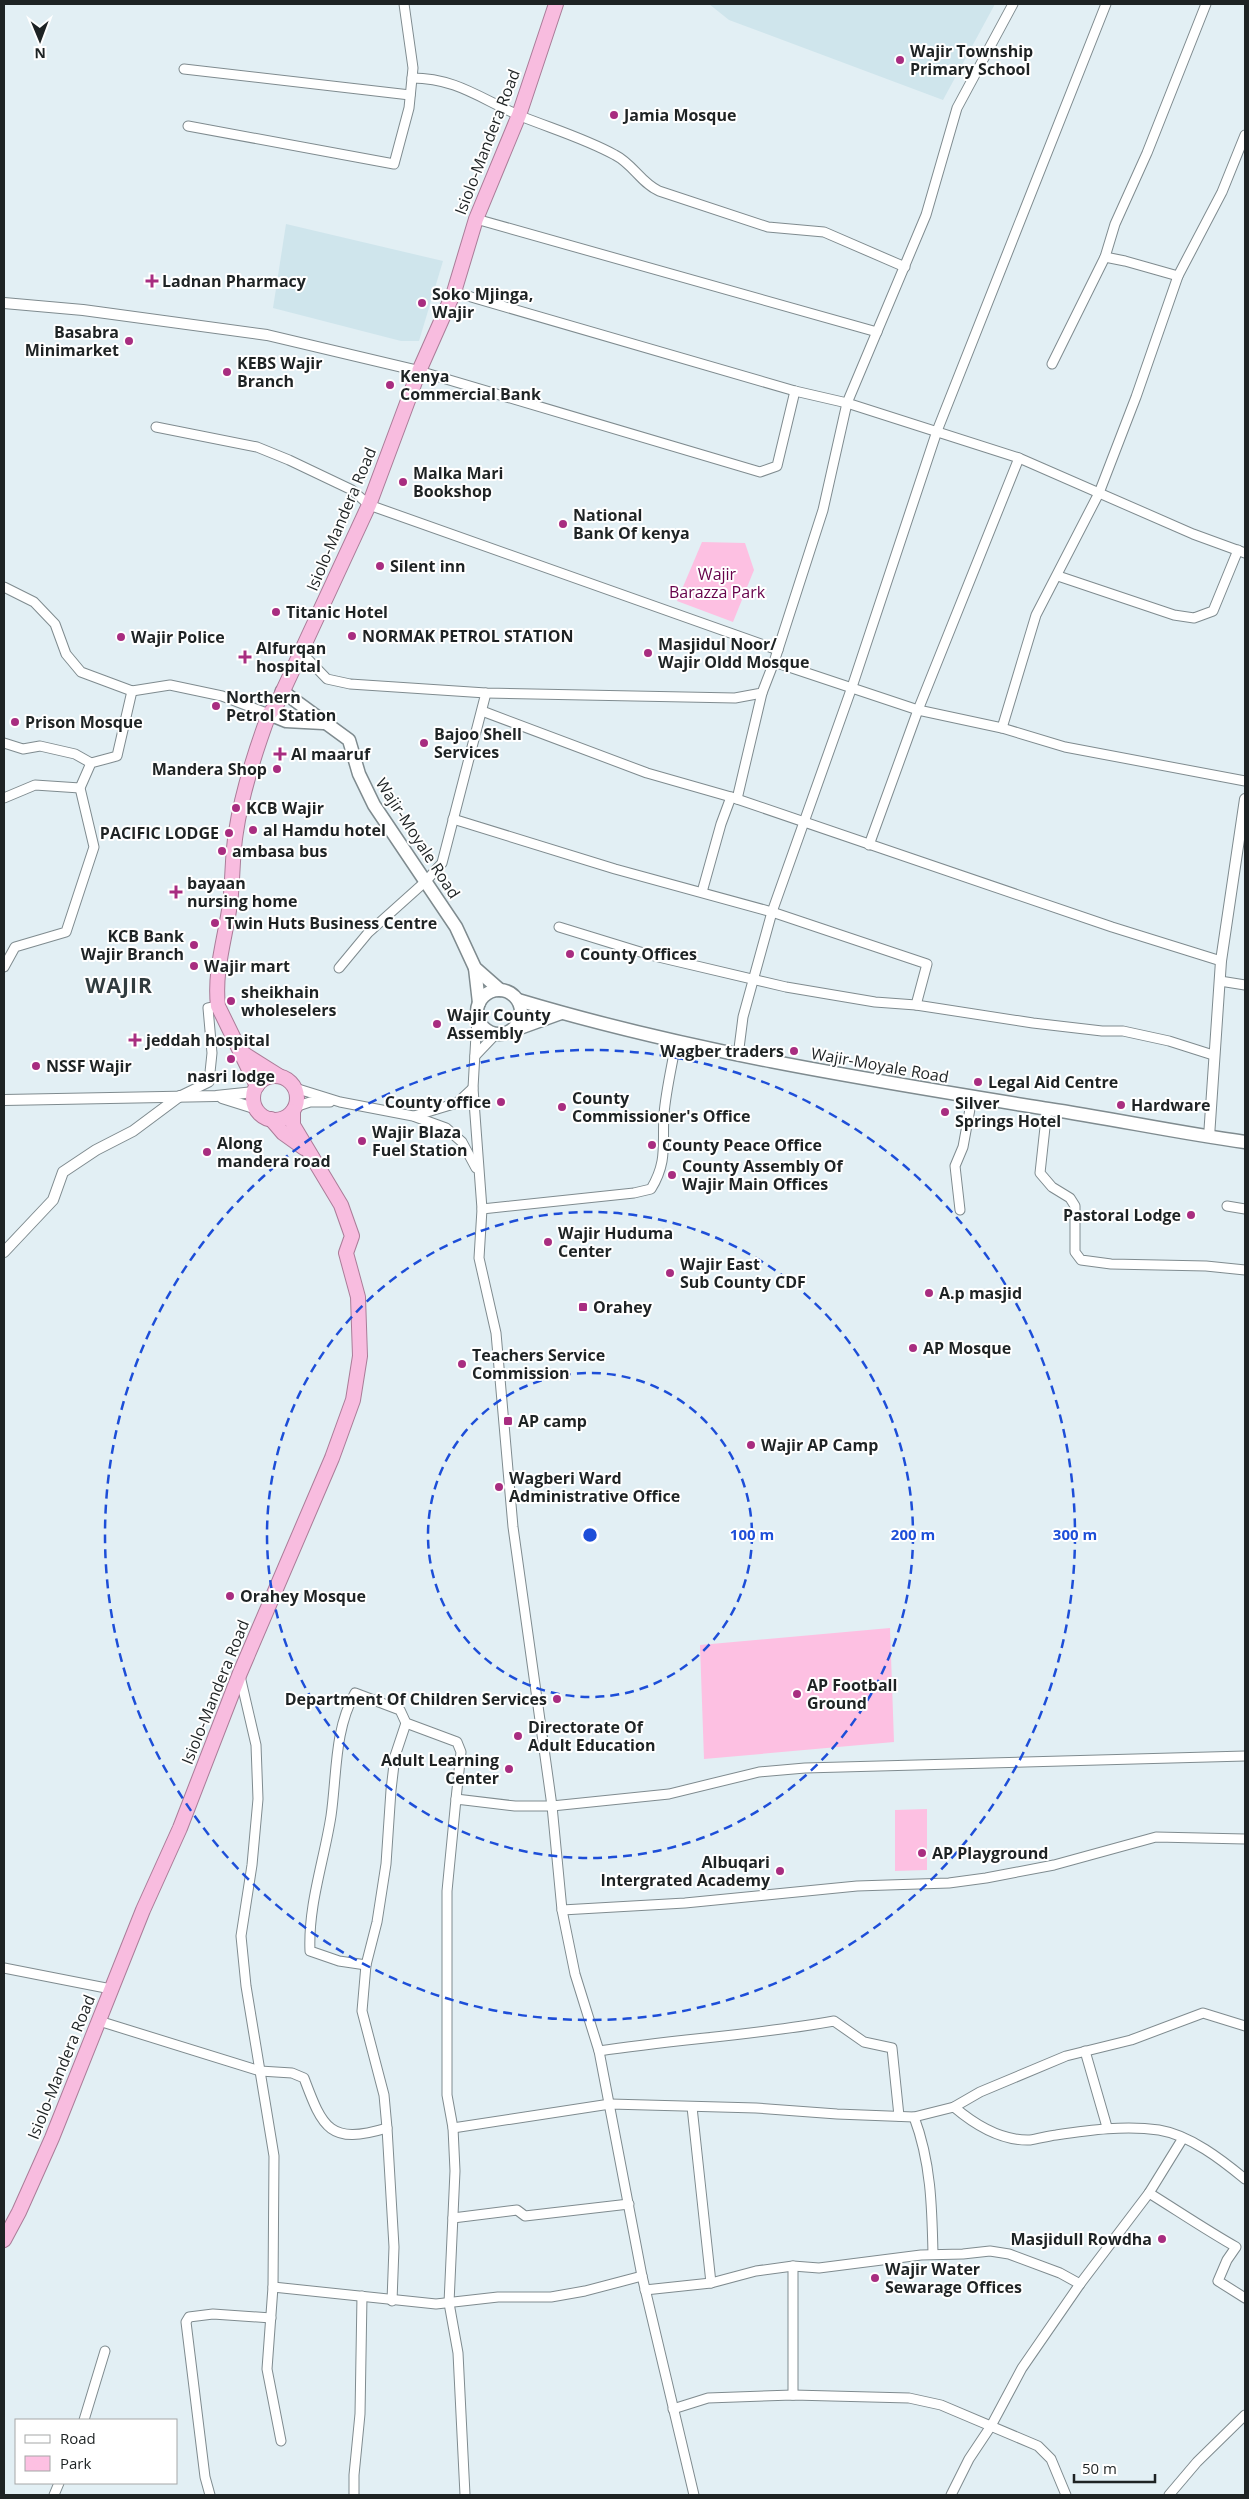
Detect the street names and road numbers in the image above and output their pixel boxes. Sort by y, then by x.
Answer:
street label: Isiolo-Mandera Road [449,66,525,218]
street label: Isiolo-Mandera Road [301,444,381,594]
street label: Wajir-Moyale Road [371,773,465,903]
street label: Wajir-Moyale Road [809,1042,951,1088]
street label: Isiolo-Mandera Road [176,1616,254,1768]
street label: Isiolo-Mandera Road [22,1991,100,2143]

